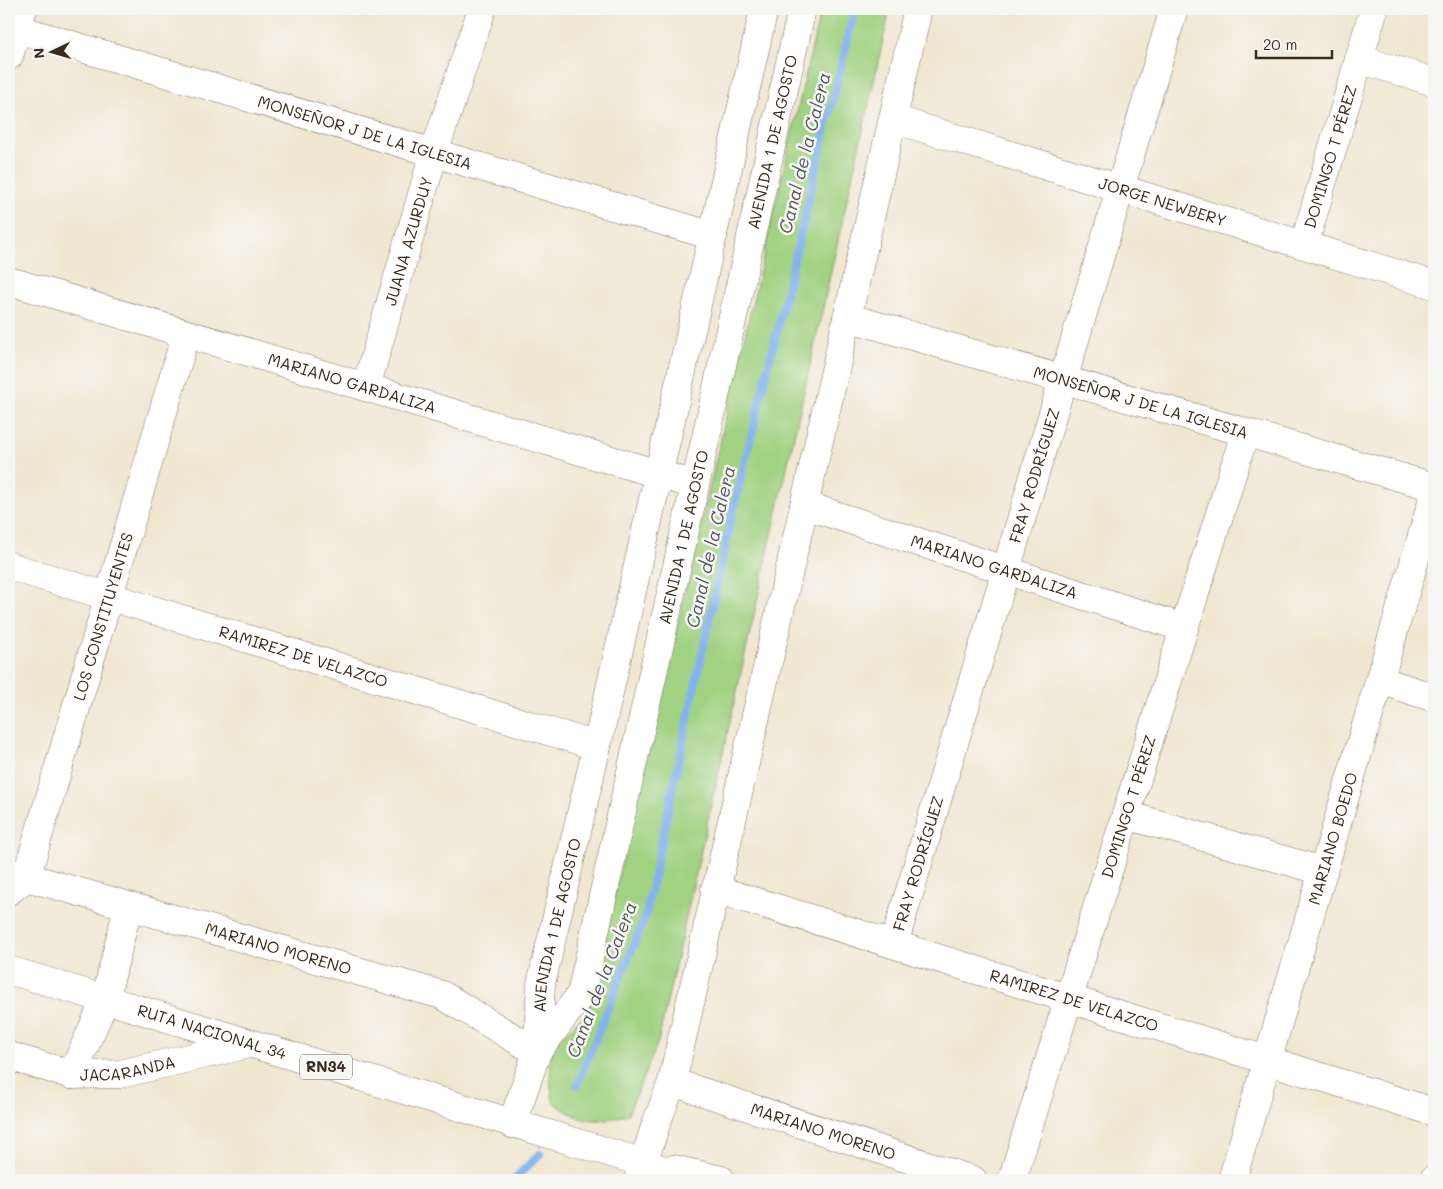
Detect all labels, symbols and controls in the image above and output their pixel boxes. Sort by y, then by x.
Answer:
north arrow [28,28,78,78]
scale bar [1256,28,1332,60]
text: 20 m [1263,34,1297,54]
text: N [29,47,48,59]
street label: AVENIDA 1 DE AGOSTO [742,53,801,231]
water label: Canal de la Calera [772,70,836,236]
street label: DOMINGO T PÉREZ [1299,82,1361,231]
street label: MONSEÑOR J DE LA IGLESIA [255,90,475,174]
street label: JORGE NEWBERY [1096,172,1229,231]
street label: JUANA AZURDUY [379,174,437,308]
street label: MARIANO GARDALIZA [266,348,439,417]
street label: MONSEÑOR J DE LA IGLESIA [1031,361,1251,443]
street label: FRAY RODRÍGUEZ [1004,405,1064,545]
street label: AVENIDA 1 DE AGOSTO [653,448,713,626]
water label: Canal de la Calera [680,464,740,630]
street label: MARIANO GARDALIZA [908,529,1081,603]
street label: LOS CONSTITUYENTES [68,530,137,703]
street label: RAMIREZ DE VELAZCO [217,620,391,691]
street label: DOMINGO T PÉREZ [1096,733,1160,880]
street label: MARIANO BOEDO [1303,770,1362,907]
street label: FRAY RODRÍGUEZ [888,793,948,933]
street label: AVENIDA 1 DE AGOSTO [528,836,585,1013]
water label: Canal de la Calera [560,898,642,1061]
street label: MARIANO MORENO [203,917,354,979]
street label: RAMIREZ DE VELAZCO [987,964,1161,1036]
street label: RUTA NACIONAL 34 [135,999,289,1064]
street label: JACARANDA [80,1050,177,1085]
road number: RN34 [300,1054,352,1080]
street label: MARIANO MORENO [748,1097,898,1164]

